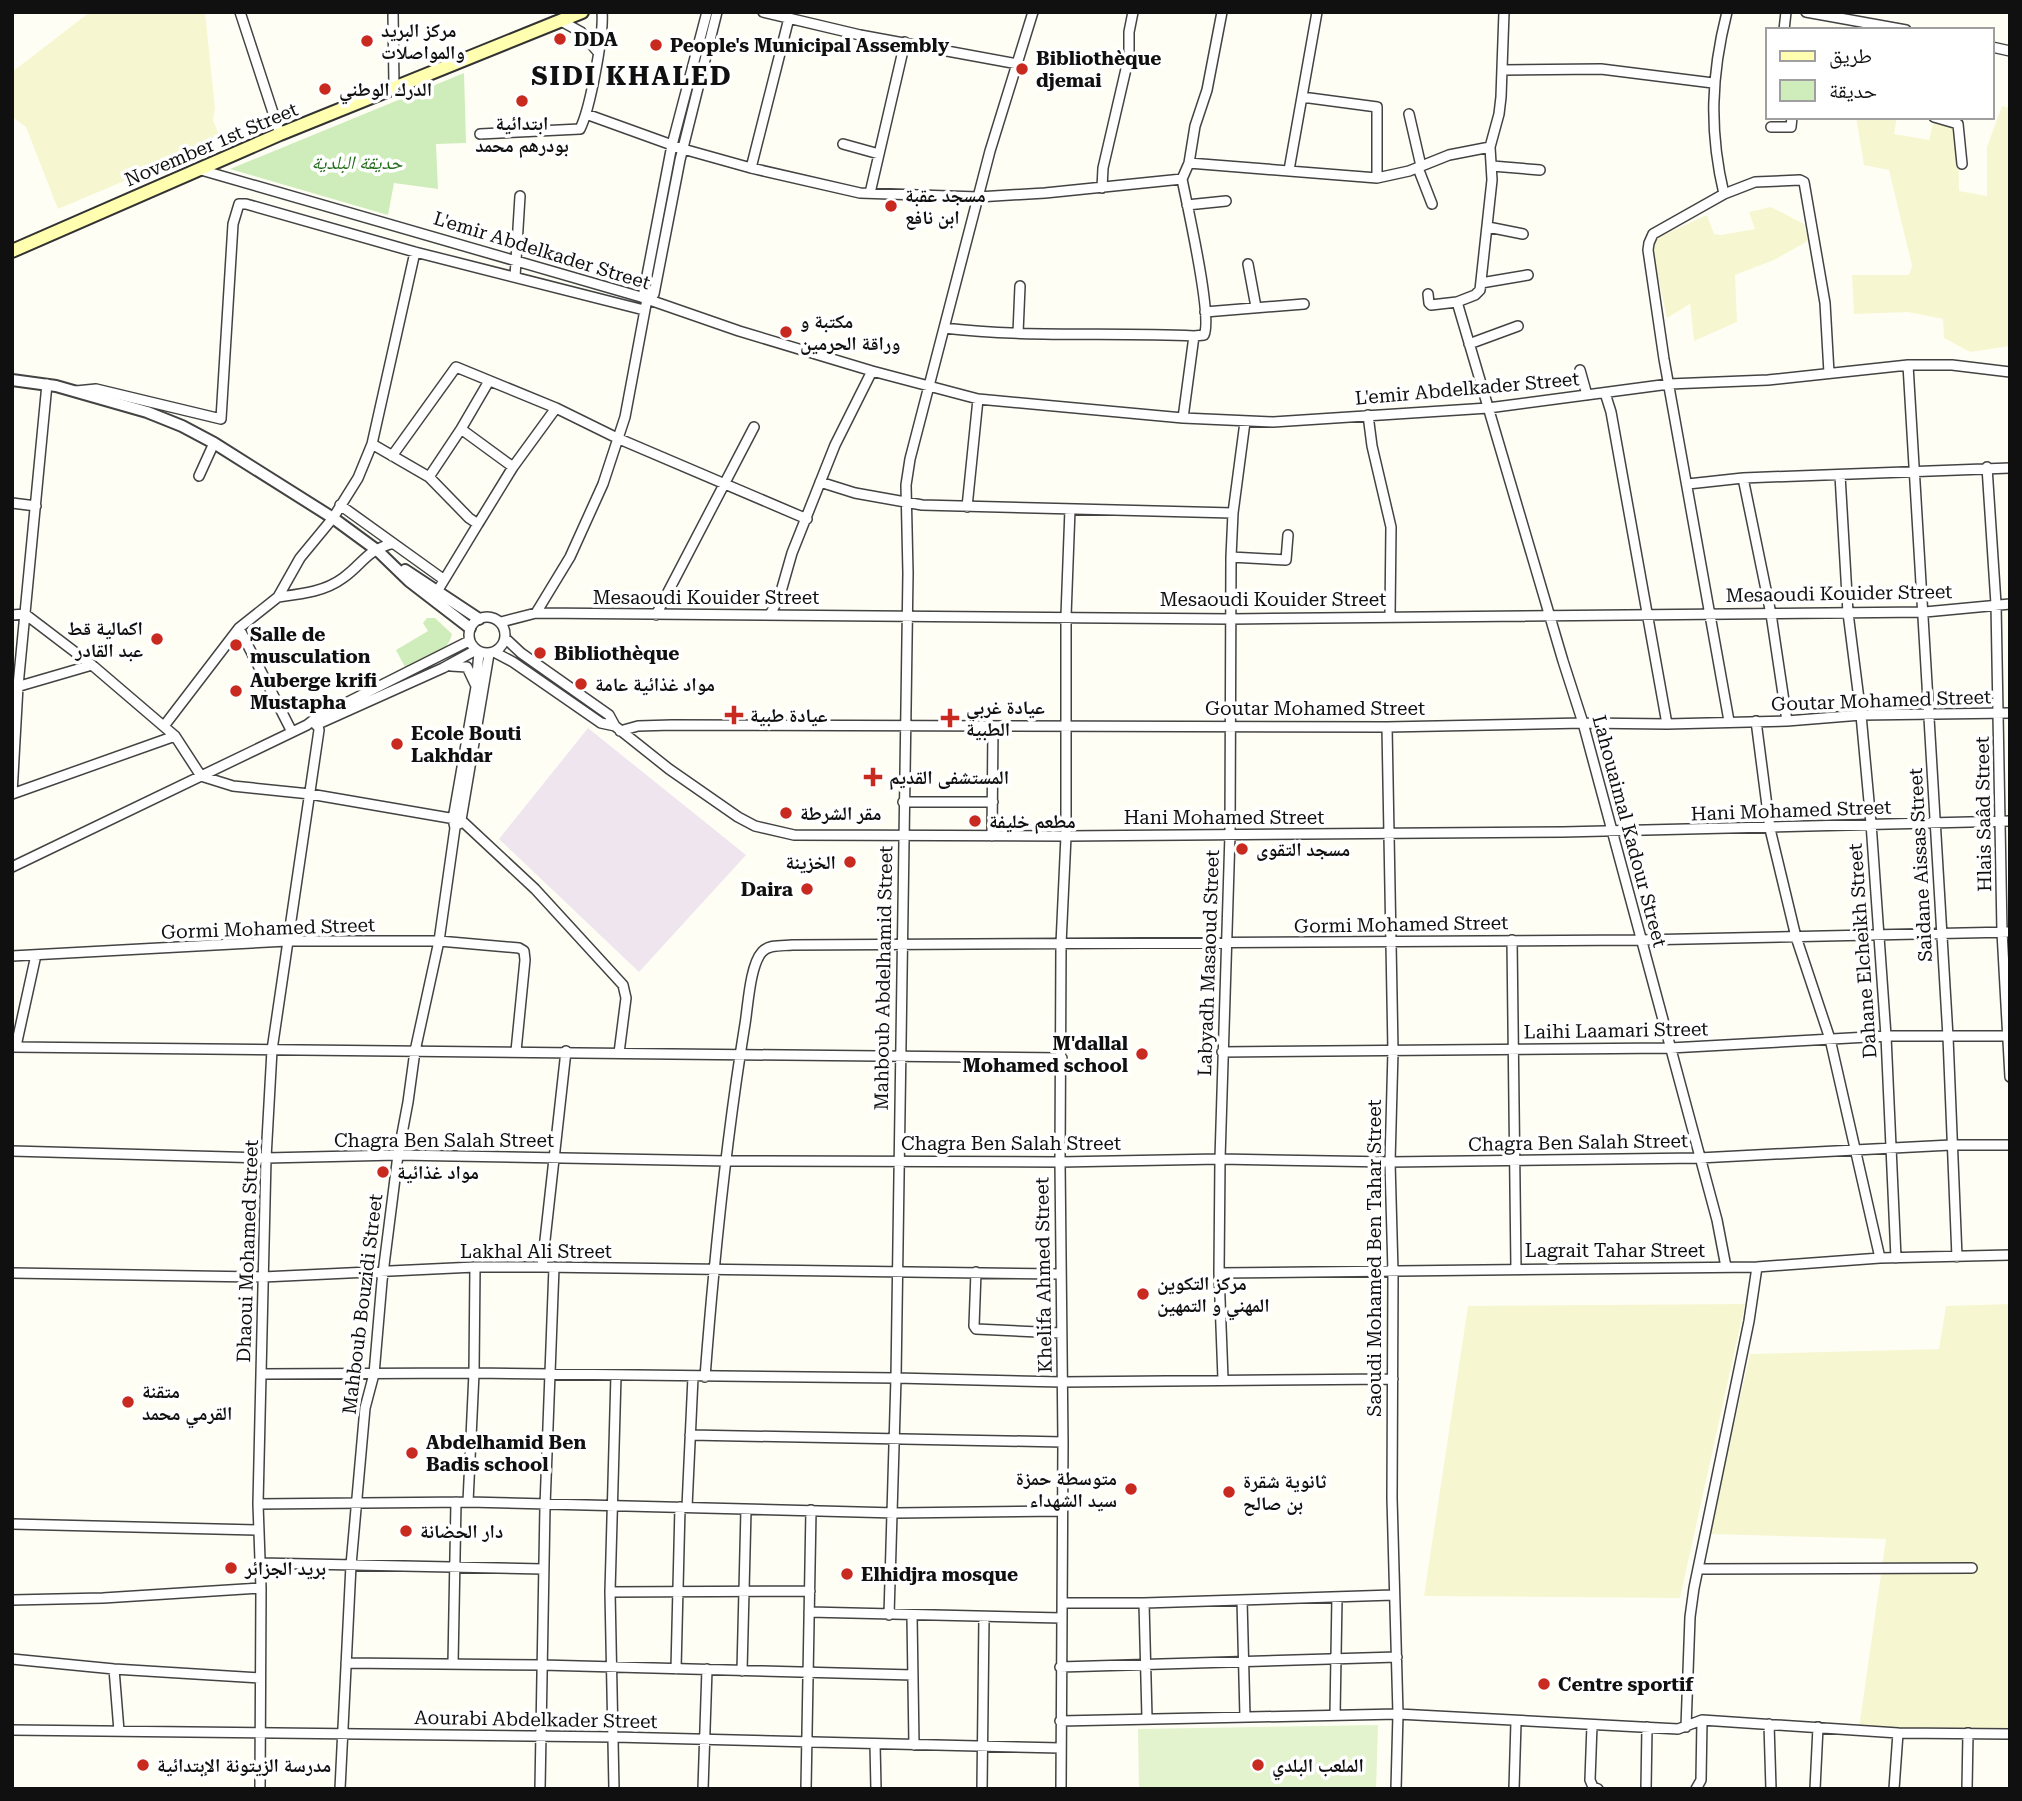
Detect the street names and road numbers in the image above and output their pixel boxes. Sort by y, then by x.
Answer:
street label: November 1st Street [121,98,301,191]
street label: L'emir Abdelkader Street [431,207,653,294]
street label: L'emir Abdelkader Street [1354,367,1580,410]
street label: Mesaoudi Kouider Street [1725,580,1953,607]
street label: Mesaoudi Kouider Street [593,586,819,609]
street label: Mesaoudi Kouider Street [1160,588,1386,611]
street label: Goutar Mohamed Street [1771,685,1991,716]
street label: Goutar Mohamed Street [1205,697,1425,720]
street label: Lahouaimal Kadour Street [1587,713,1672,950]
street label: Hlais Saâd Street [1971,736,1996,892]
street label: Saidane Aissas Street [1904,767,1937,963]
street label: Hani Mohamed Street [1690,796,1892,825]
street label: Hani Mohamed Street [1124,806,1324,829]
street label: Dahane Elcheikh Street [1844,843,1881,1059]
street label: Mahboub Abdelhamid Street [870,846,897,1110]
street label: Labyadh Masaoud Street [1193,849,1224,1077]
street label: Gormi Mohamed Street [1294,911,1508,938]
street label: Gormi Mohamed Street [161,913,376,944]
street label: Laihi Laamari Street [1524,1017,1709,1044]
street label: Saoudi Mohamed Ben Tahar Street [1363,1099,1386,1417]
street label: Chagra Ben Salah Street [334,1129,554,1152]
street label: Chagra Ben Salah Street [1468,1129,1688,1156]
street label: Chagra Ben Salah Street [901,1132,1121,1155]
street label: Dhaoui Mohamed Street [232,1139,263,1363]
street label: Khelifa Ahmed Street [1030,1177,1057,1373]
street label: Mahboub Bouzidi Street [338,1193,387,1416]
street label: Lagrait Tahar Street [1525,1239,1705,1262]
street label: Lakhal Ali Street [460,1240,612,1263]
street label: Aourabi Abdelkader Street [414,1706,658,1733]

